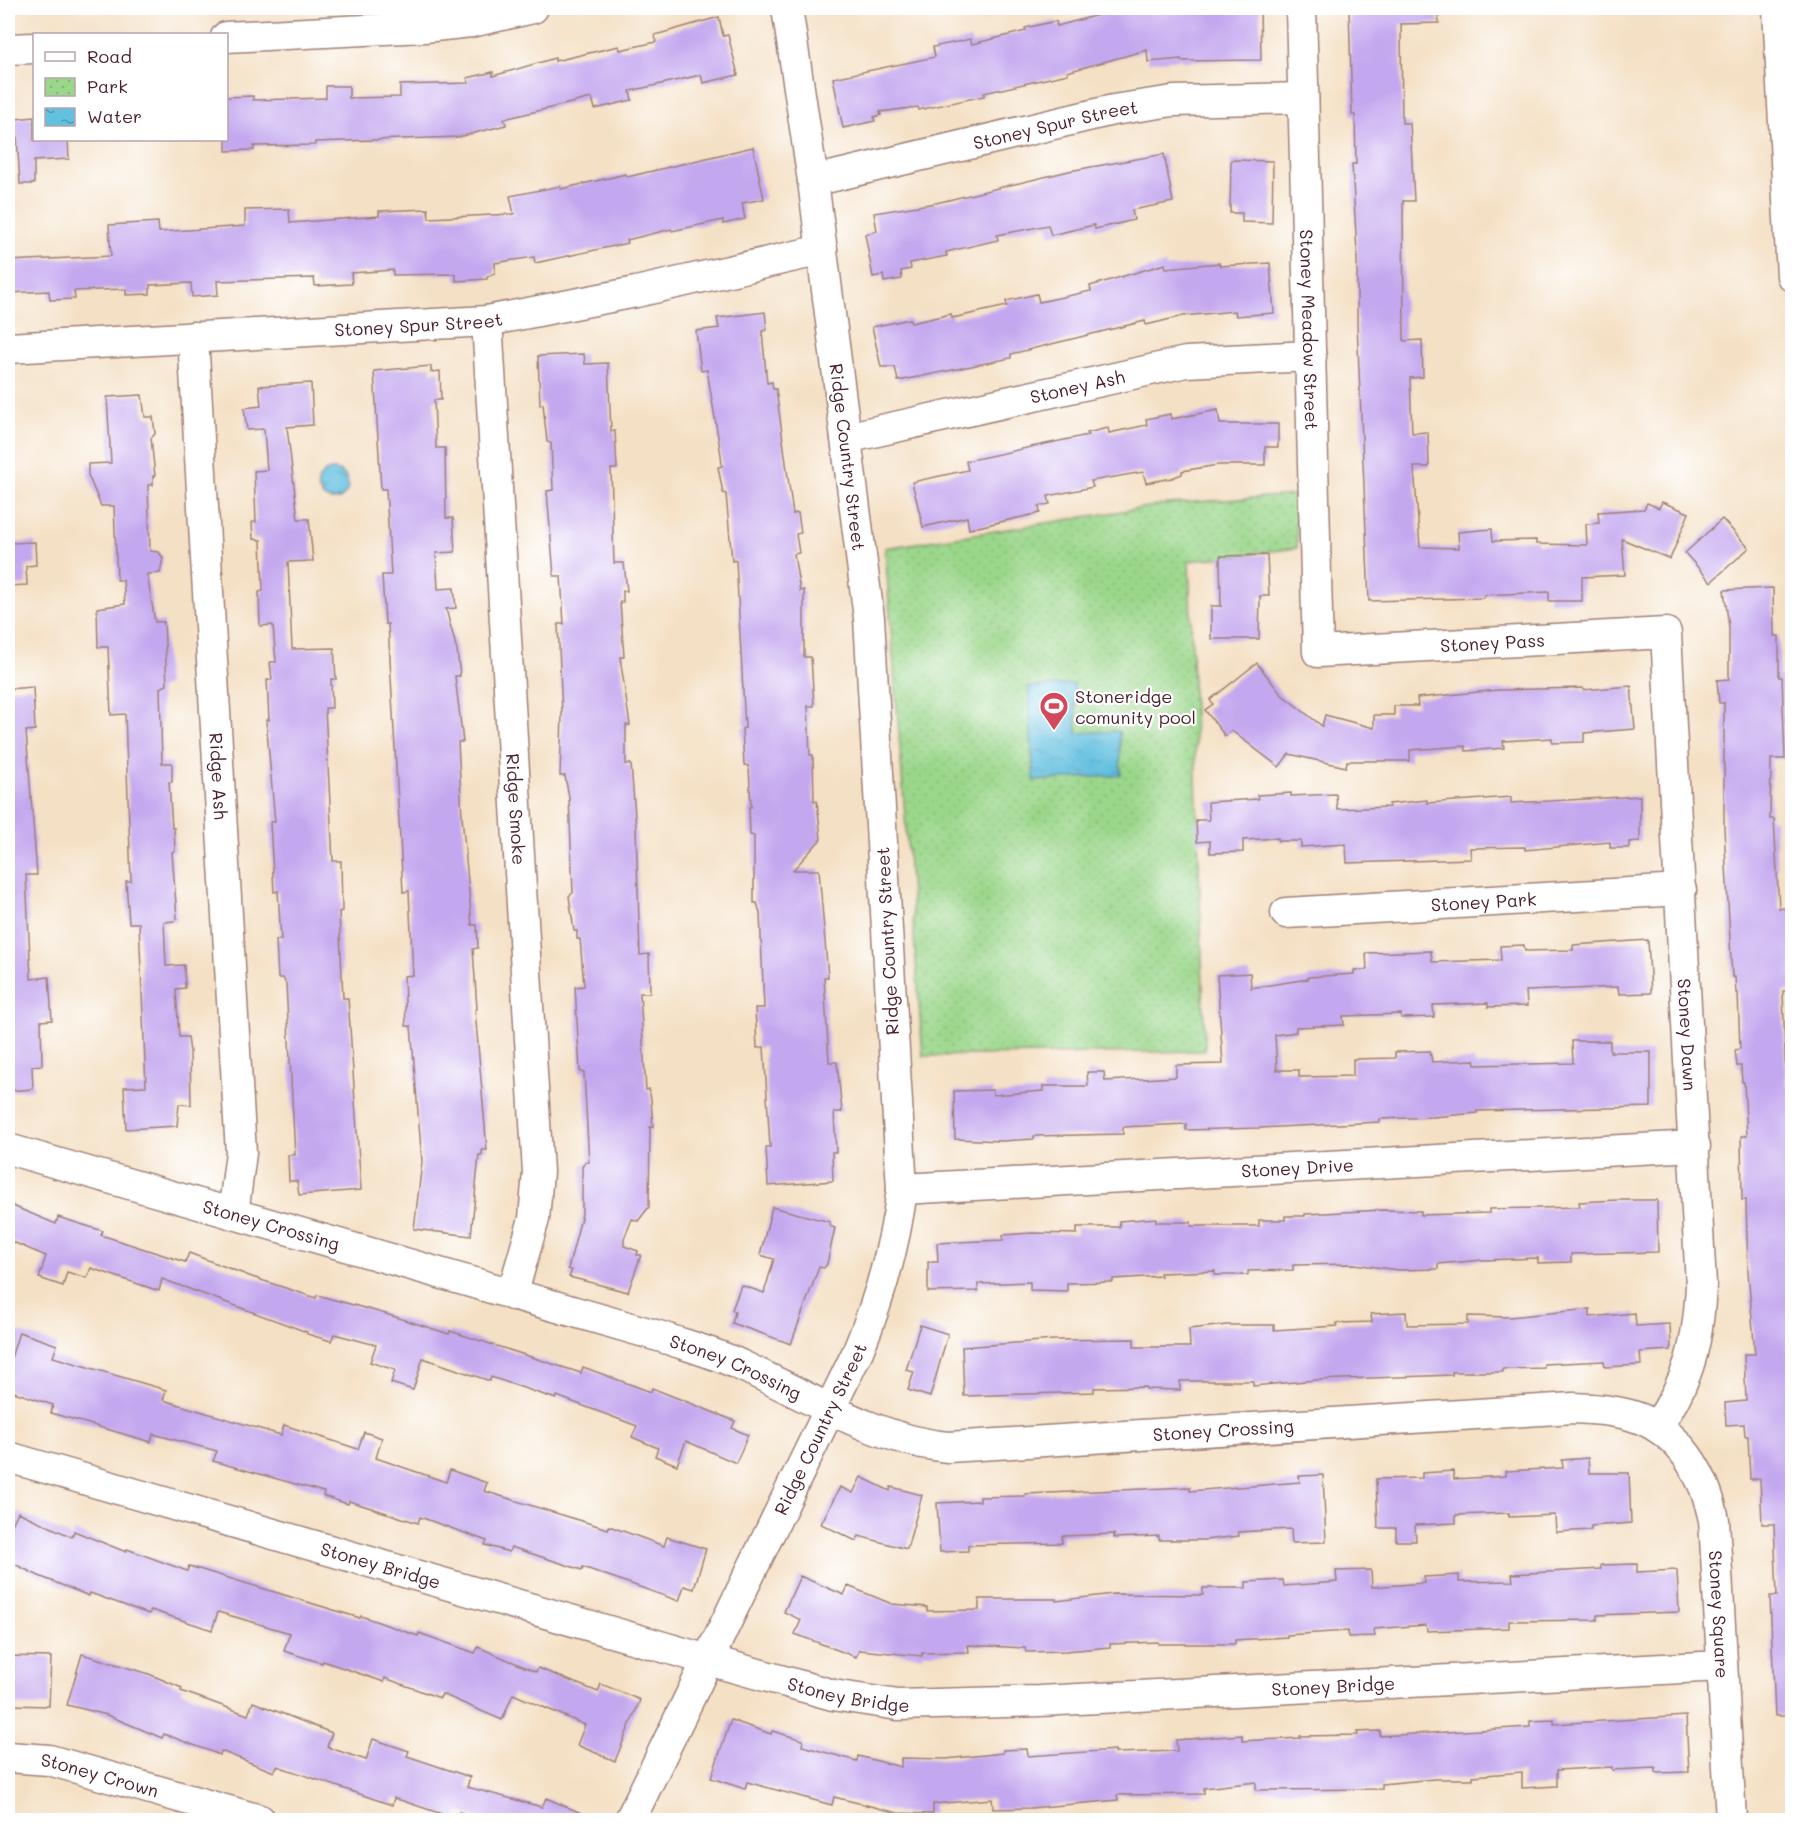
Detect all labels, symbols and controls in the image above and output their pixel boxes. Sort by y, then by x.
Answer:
legend [33,33,228,141]
text: Road [87,44,132,68]
text: Park [87,74,128,98]
street label: Stoney Spur Street [971,94,1139,155]
text: Water [87,104,142,128]
street label: Stoney Meadow Street [1295,229,1324,431]
street label: Stoney Spur Street [334,306,504,342]
street label: Ridge Country Street [825,362,871,552]
street label: Stoney Ash [1028,364,1127,409]
street label: Stoney Pass [1440,628,1545,657]
place label: Stoneridge comunity pool [1075,684,1196,729]
sports icon: Stoneridge comunity pool [1038,690,1070,732]
street label: Ridge Ash [204,732,233,820]
street label: Ridge Smoke [501,753,532,866]
street label: Ridge Country Street [870,846,904,1036]
street label: Stoney Park [1430,886,1537,917]
street label: Stoney Dawn [1673,978,1703,1092]
street label: Stoney Drive [1241,1153,1354,1183]
street label: Stoney Crossing [200,1194,342,1256]
street label: Stoney Crossing [667,1328,806,1405]
street label: Ridge Country Street [768,1339,872,1519]
street label: Stoney Crossing [1152,1413,1294,1446]
street label: Stoney Bridge [318,1536,443,1594]
street label: Stoney Square [1704,1550,1735,1679]
street label: Stoney Bridge [785,1671,910,1717]
street label: Stoney Bridge [1271,1671,1396,1701]
street label: Stoney Crown [40,1747,162,1803]

